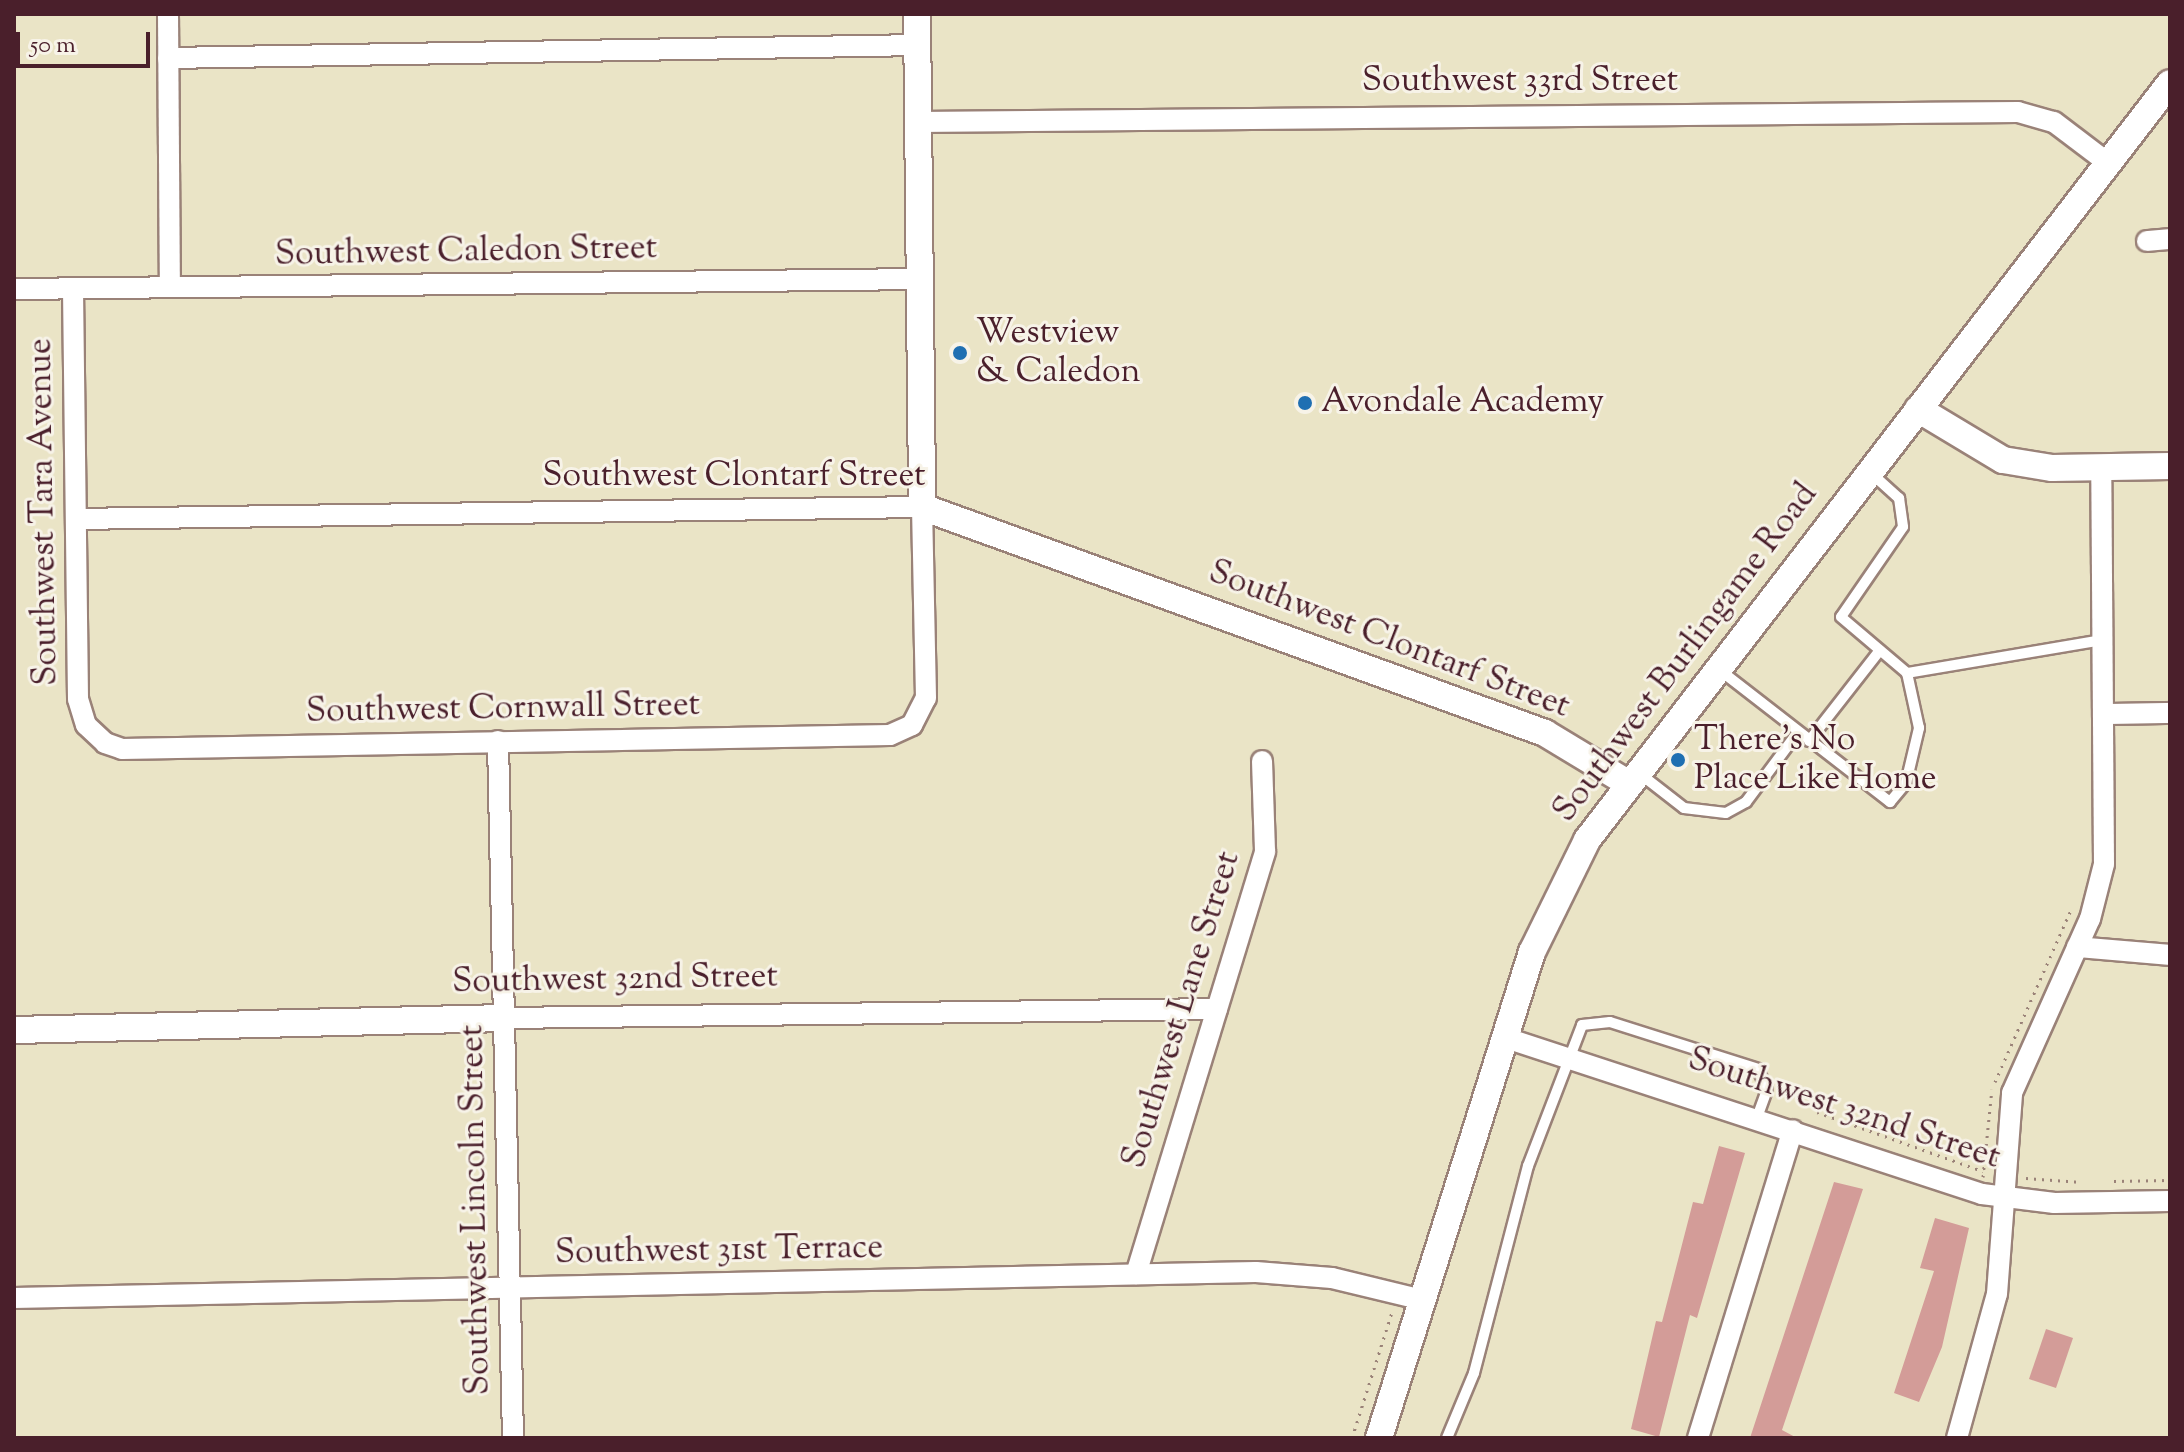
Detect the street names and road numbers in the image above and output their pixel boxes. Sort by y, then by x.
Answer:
street label: Southwest 33rd Street [1362,62,1678,102]
street label: Southwest Caledon Street [274,228,658,276]
street label: Southwest Tara Avenue [21,338,67,686]
street label: Southwest Clontarf Street [542,457,926,497]
street label: Southwest Burlingame Road [1545,475,1827,831]
street label: Southwest Clontarf Street [1203,552,1575,728]
street label: Southwest Cornwall Street [306,685,700,733]
street label: Southwest Lane Street [1114,847,1250,1173]
street label: Southwest 32nd Street [452,957,778,1003]
street label: Southwest Lincoln Street [452,1024,500,1396]
street label: Southwest 32nd Street [1683,1039,2005,1179]
street label: Southwest 31st Terrace [554,1228,884,1274]

